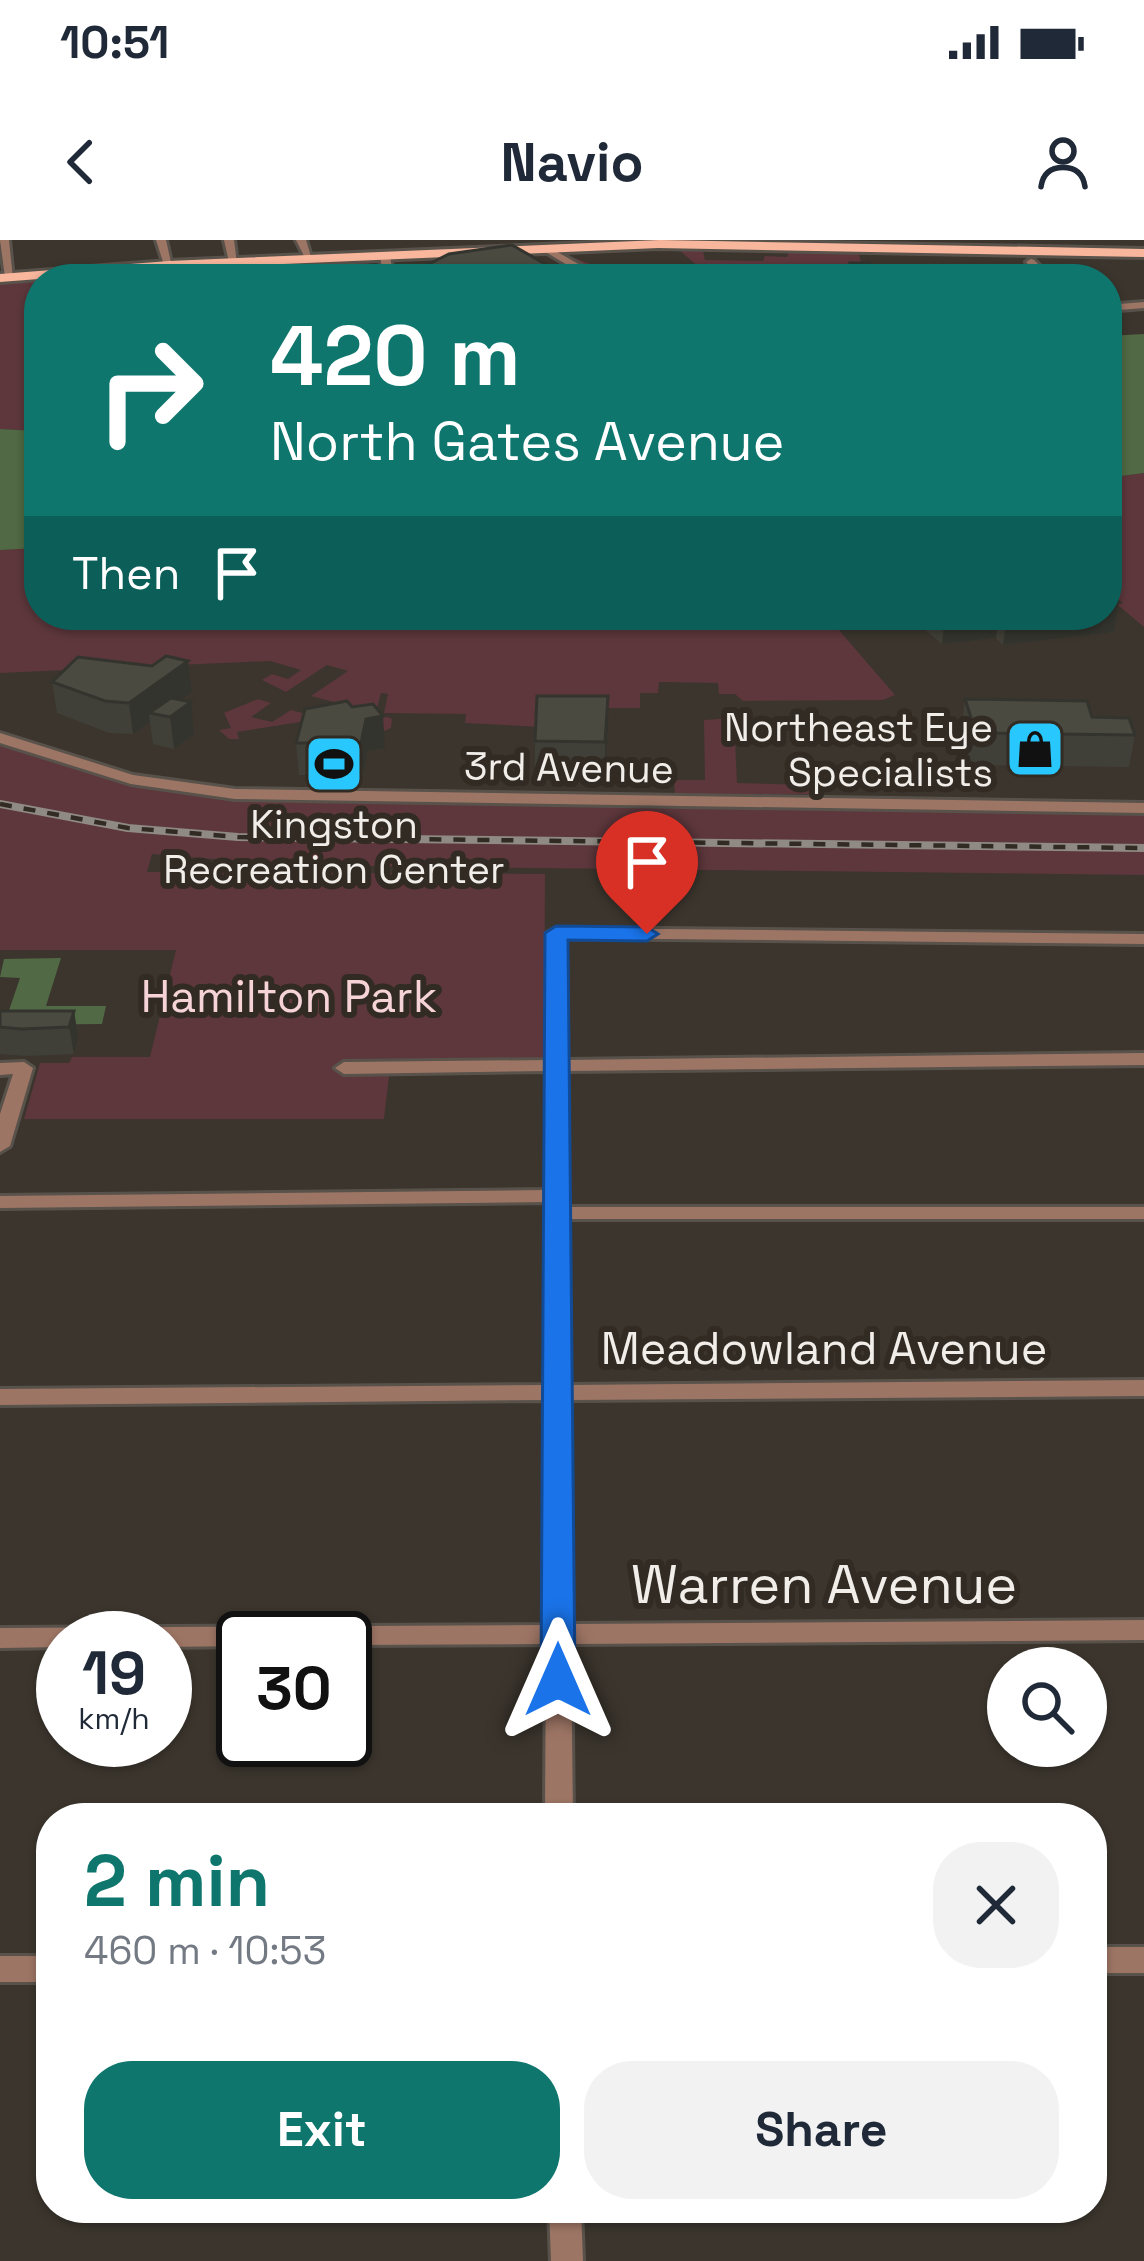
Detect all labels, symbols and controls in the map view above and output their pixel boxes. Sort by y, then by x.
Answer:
text: 10:51 [60,14,169,71]
text: Navio [501,128,643,197]
icon: back [48,129,114,195]
icon: person [1030,129,1096,195]
text: 420 m [270,302,521,410]
icon: right [72,312,228,468]
text: North Gates Avenue [270,407,785,476]
icon: arrive [204,540,270,606]
text: Then [72,545,180,602]
place label: Northeast Eye Specialists [724,703,993,797]
shop icon: Northeast Eye Specialists [1004,718,1066,780]
sports icon: Kingston Recreation Center [303,733,365,795]
street label: 3rd Avenue [464,741,674,794]
place label: Kingston Recreation Center [163,800,505,894]
pin [596,811,698,934]
icon: arrive [614,829,680,895]
park label: Hamilton Park [141,968,437,1025]
street label: Meadowland Avenue [601,1320,1047,1377]
street label: Warren Avenue [631,1550,1017,1619]
speed limit sign: 30 [216,1611,372,1767]
position arrow [495,1617,621,1743]
text: 19 [82,1635,146,1712]
map controls [987,1647,1107,1767]
button: search [987,1647,1107,1767]
text: km/h [78,1699,150,1738]
text: 2 min [84,1835,270,1927]
button: close [933,1842,1059,1968]
text: 460 m · 10:53 [84,1926,326,1975]
button: Exit [84,2061,560,2199]
button: Share [584,2061,1059,2199]

